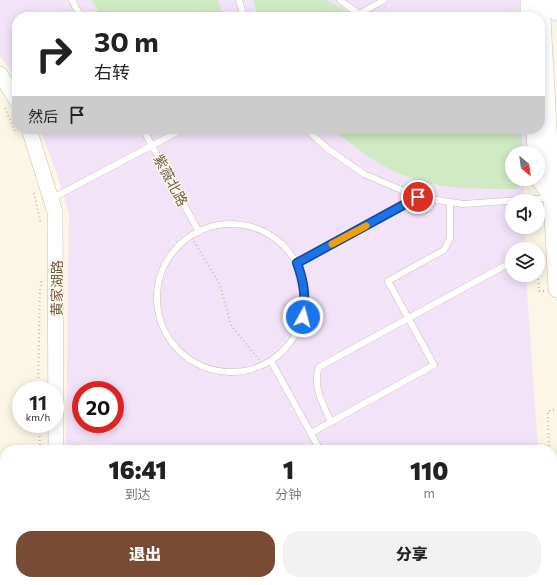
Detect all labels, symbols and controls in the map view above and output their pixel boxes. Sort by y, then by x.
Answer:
text: 30 m [94,24,159,58]
icon: right [28,28,80,80]
text: 右转 [94,61,130,83]
icon: arrive [66,104,88,126]
text: 然后 [28,107,58,125]
north arrow [505,146,545,186]
map controls [505,146,545,282]
street label: 紫薇北路 [150,151,192,209]
pin [401,180,435,214]
icon: arrive [407,186,429,208]
button: sound [505,194,545,234]
button: layers [505,242,545,282]
street label: 黄家湖路 [48,260,65,316]
position arrow [282,296,324,338]
speed limit sign: 20 [72,381,124,433]
text: 11 [29,390,47,414]
text: km/h [26,411,50,423]
text: 16:41 [109,455,167,484]
text: 1 [283,455,294,484]
text: 110 [410,456,448,485]
text: m [423,485,435,501]
text: 到达 [125,486,151,502]
text: 分钟 [275,486,301,502]
button: 退出 [16,531,275,577]
button: 分享 [283,531,541,577]

